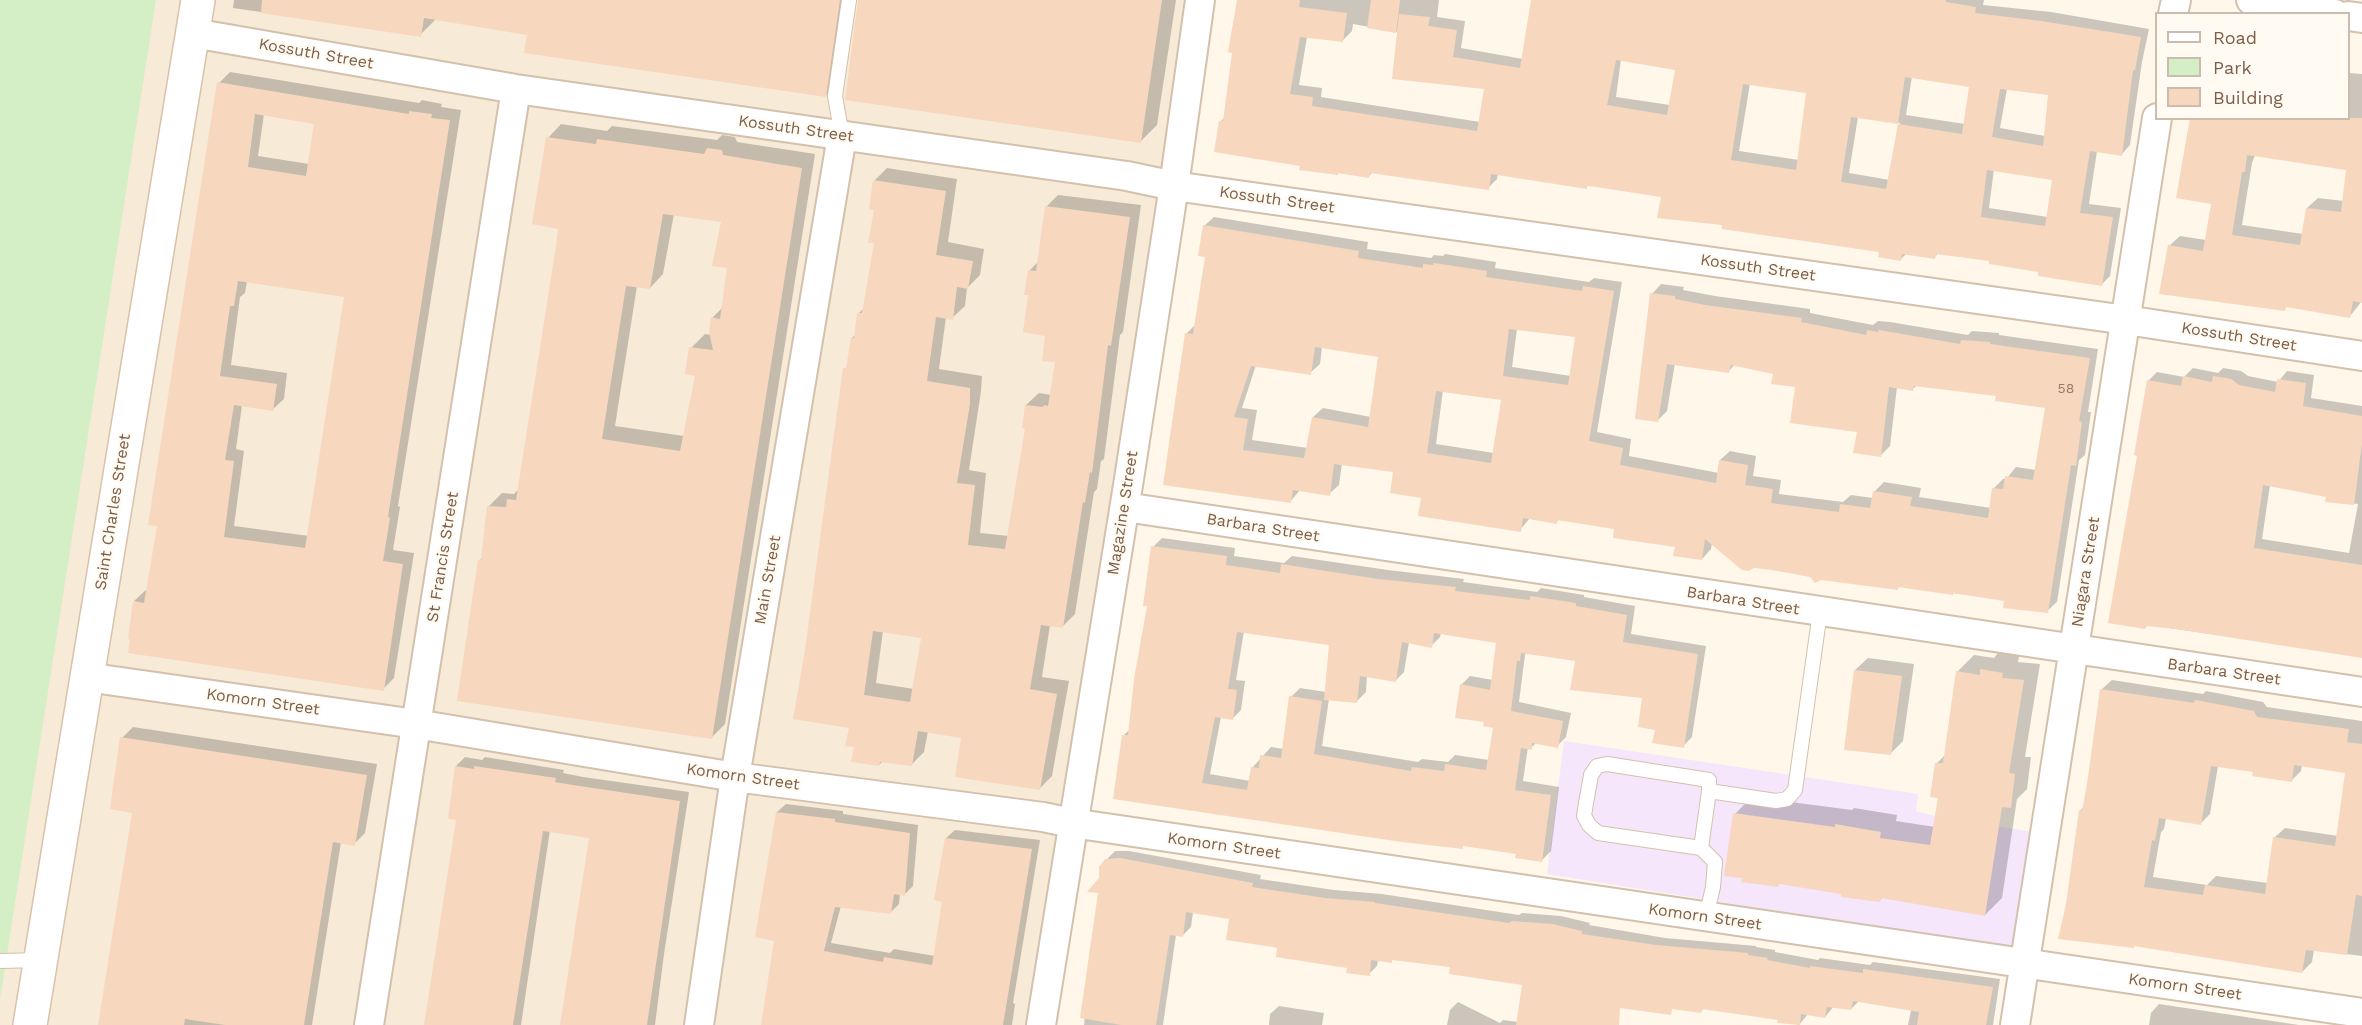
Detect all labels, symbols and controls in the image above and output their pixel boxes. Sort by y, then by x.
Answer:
legend [2155,12,2350,120]
text: Road [2213,27,2257,48]
street label: Kossuth Street [257,34,375,74]
text: Park [2213,57,2252,78]
text: Building [2213,87,2283,108]
street label: Kossuth Street [737,111,855,147]
street label: Kossuth Street [1218,182,1336,218]
street label: Kossuth Street [1699,250,1817,286]
street label: Kossuth Street [2180,318,2298,356]
house number: 58 [2058,381,2074,397]
street label: Saint Charles Street [91,432,135,592]
street label: Magazine Street [1104,449,1142,577]
street label: St Francis Street [423,490,463,624]
street label: Barbara Street [1205,510,1321,546]
street label: Niagara Street [2068,515,2104,629]
street label: Main Street [751,534,785,626]
street label: Barbara Street [1685,583,1801,619]
street label: Barbara Street [2166,655,2282,689]
street label: Komorn Street [205,685,321,719]
street label: Komorn Street [685,760,801,794]
street label: Komorn Street [1166,829,1282,863]
street label: Komorn Street [1647,900,1763,934]
street label: Komorn Street [2127,970,2243,1004]

